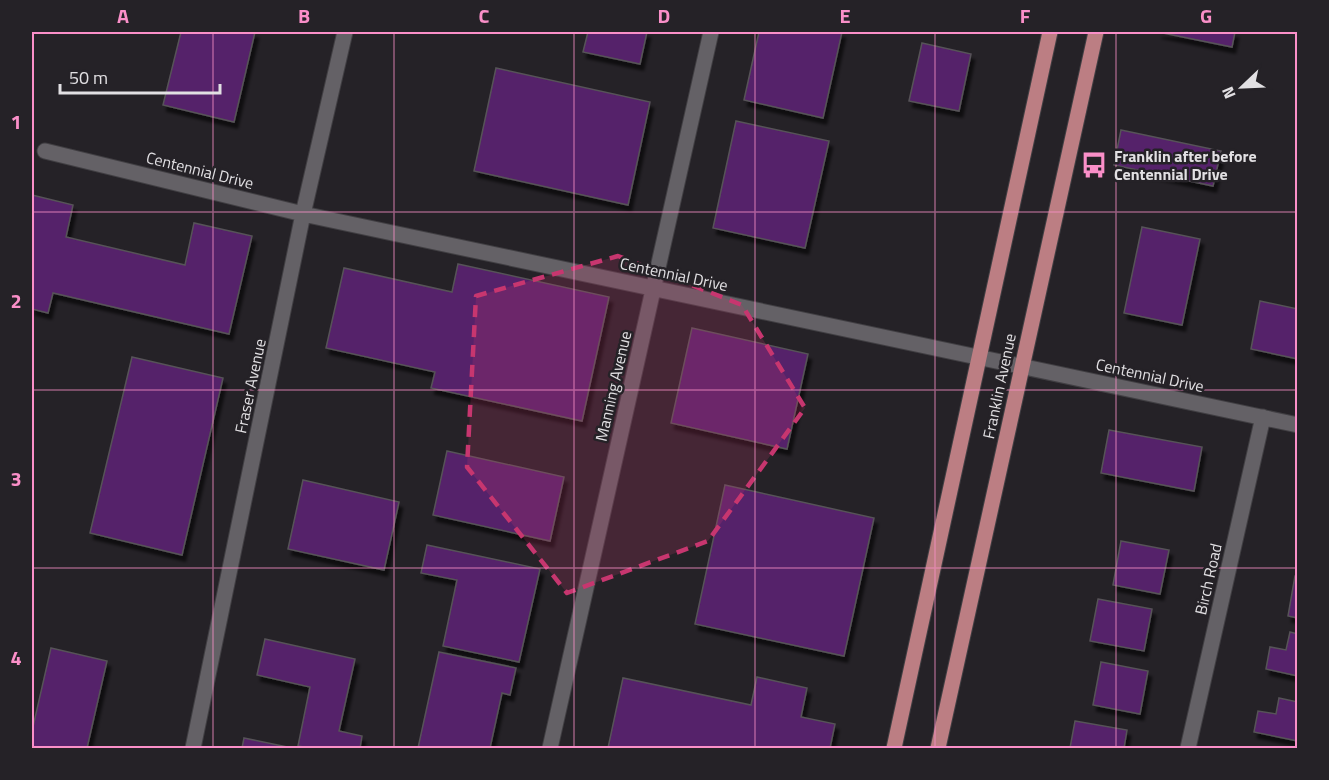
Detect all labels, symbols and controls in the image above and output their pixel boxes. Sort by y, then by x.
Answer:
text: A [117,0,129,31]
text: B [298,0,310,31]
text: C [479,0,490,31]
text: D [658,0,670,31]
text: E [839,0,851,31]
text: F [1020,0,1031,31]
text: G [1200,0,1212,31]
scale bar [60,57,220,95]
north arrow [1212,57,1272,117]
text: 50 m [69,64,108,91]
text: N [1215,83,1241,103]
text: 1 [10,106,22,137]
place label: Franklin after before Centennial Drive [1114,144,1257,186]
street label: Centennial Drive [144,145,256,195]
bus stop icon: Franklin after before Centennial Drive [1079,150,1109,180]
street label: Centennial Drive [618,251,730,297]
text: 2 [10,285,22,316]
street label: Manning Avenue [589,328,637,444]
street label: Franklin Avenue [976,331,1022,441]
street label: Fraser Avenue [228,336,272,436]
street label: Centennial Drive [1094,352,1206,398]
text: 3 [10,463,22,494]
street label: Birch Road [1188,541,1228,617]
text: 4 [10,642,22,673]

